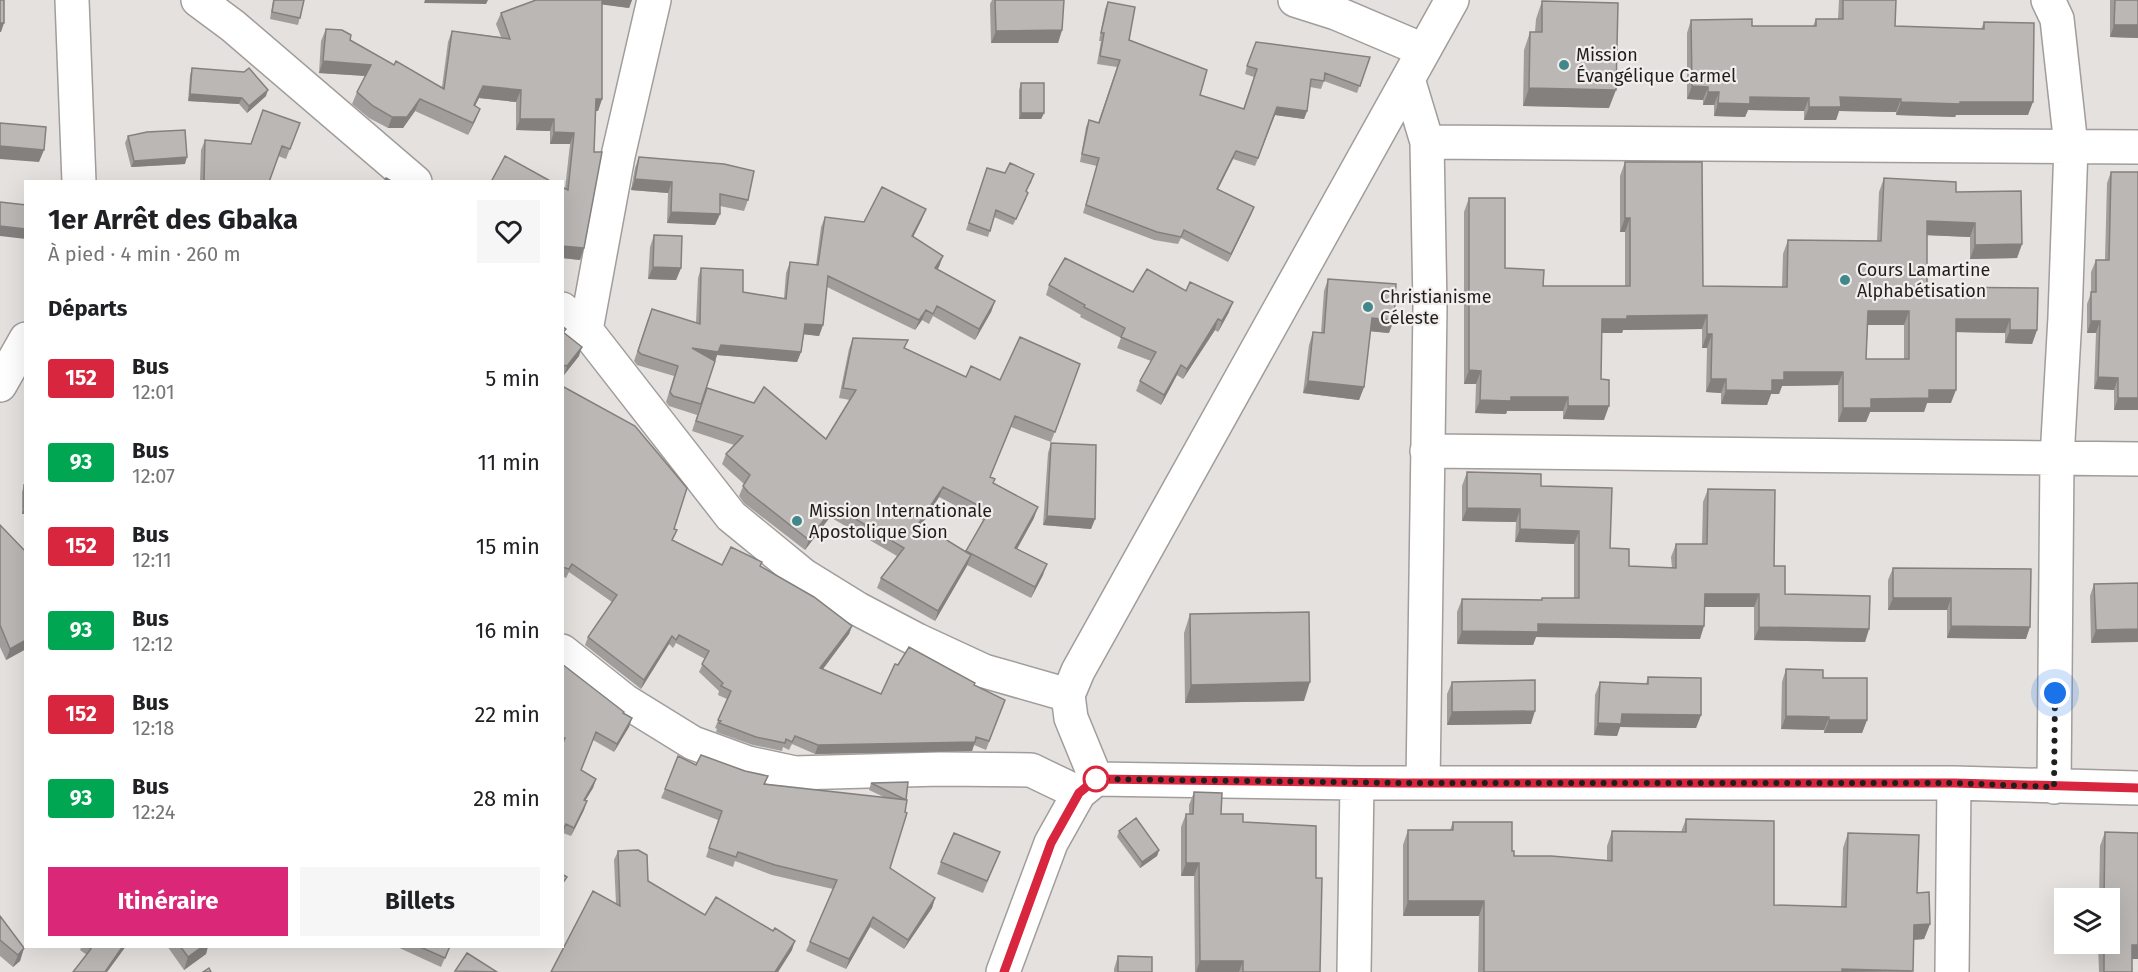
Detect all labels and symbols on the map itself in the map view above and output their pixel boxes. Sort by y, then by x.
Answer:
place label: Mission Évangélique Carmel [1576,44,1736,87]
marker: Mission Évangélique Carmel [1557,58,1571,72]
place label: Cours Lamartine Alphabétisation [1857,259,1990,302]
marker: Cours Lamartine Alphabétisation [1838,273,1852,287]
place label: Christianisme Céleste [1380,286,1492,329]
marker: Christianisme Céleste [1361,300,1375,314]
place label: Mission Internationale Apostolique Sion [809,500,992,543]
marker: Mission Internationale Apostolique Sion [790,514,804,528]
your location [2040,678,2070,708]
unlabelled marker [1083,766,1109,792]

